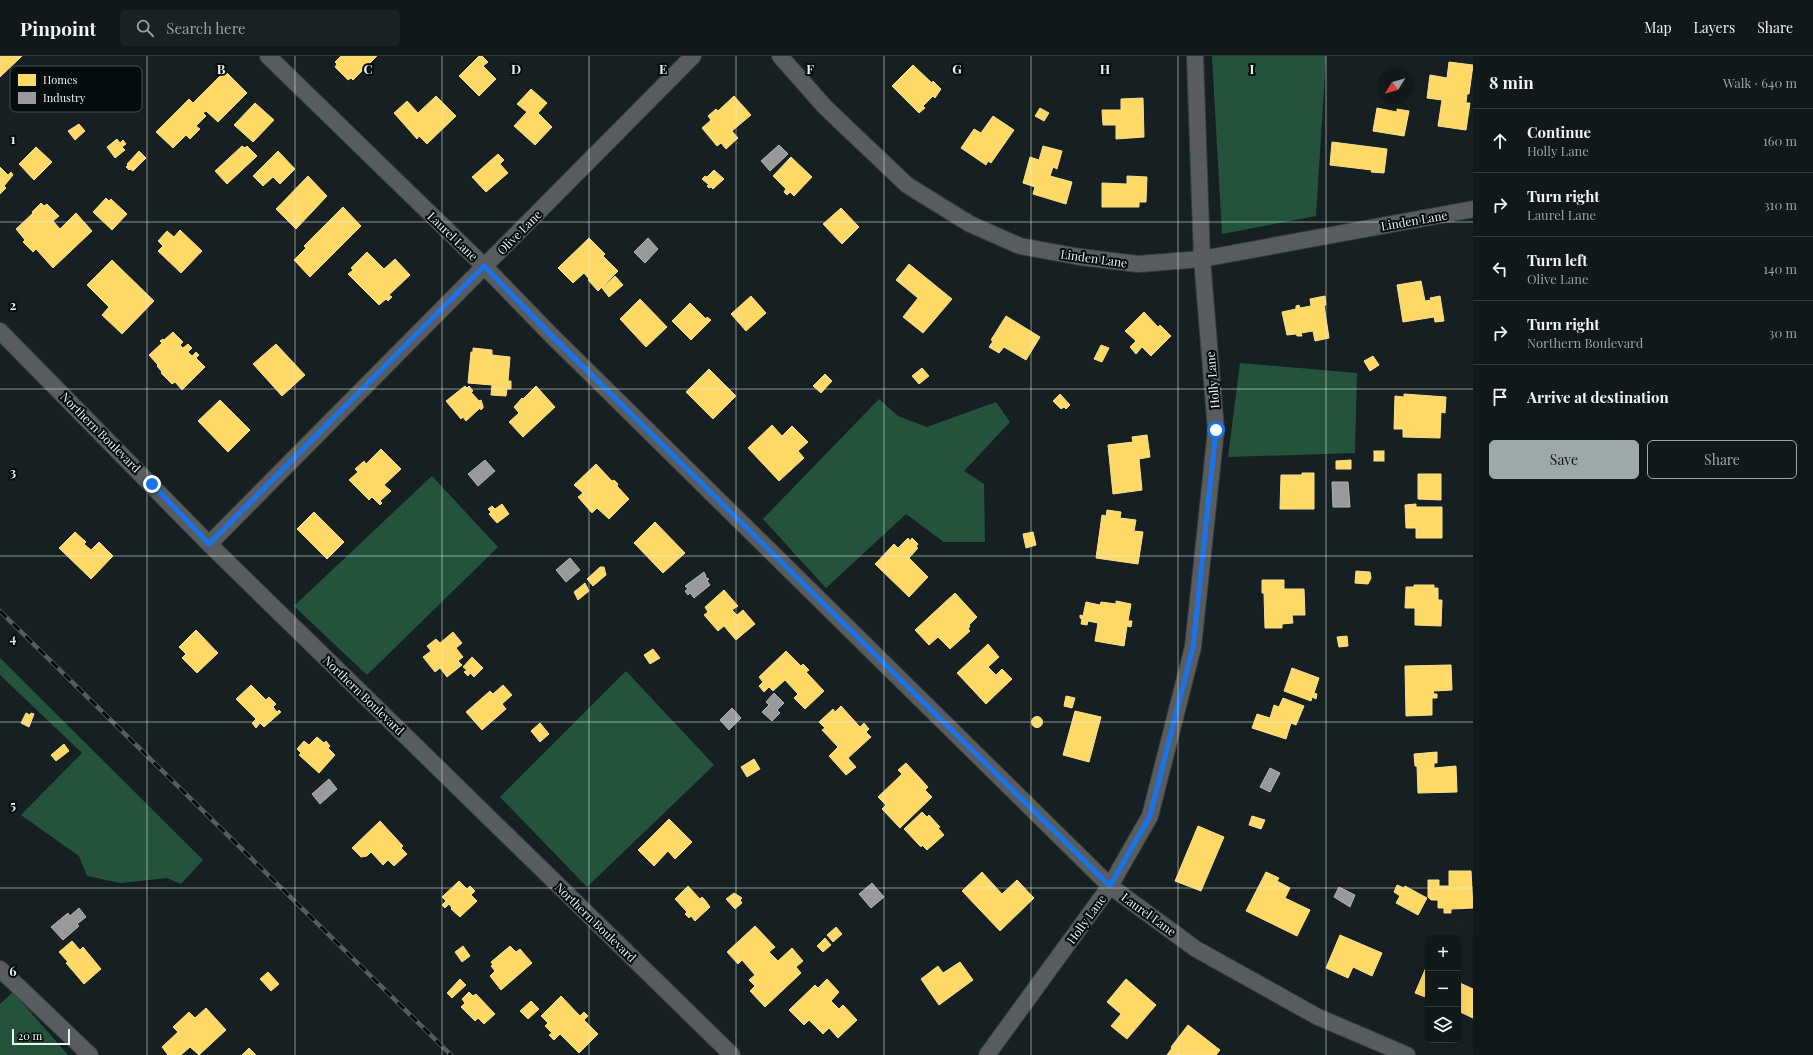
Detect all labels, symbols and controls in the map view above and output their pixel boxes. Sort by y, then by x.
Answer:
search box [120,10,400,46]
text: Pinpoint [20,15,96,41]
icon: search [134,17,156,39]
text: Search here [166,18,246,38]
text: Map [1644,18,1672,37]
text: Layers [1694,18,1735,37]
text: Share [1757,18,1793,37]
text: B [217,60,226,77]
text: C [363,60,373,77]
text: D [511,60,521,77]
text: E [659,60,667,77]
text: F [806,60,814,77]
text: G [952,60,962,77]
text: H [1100,60,1110,77]
text: I [1250,60,1255,77]
legend [10,66,142,112]
north arrow [1377,68,1413,104]
text: 8 min [1489,71,1534,93]
text: Homes [43,72,77,87]
text: Walk · 640 m [1723,74,1797,91]
text: Industry [43,90,86,105]
text: Continue [1527,122,1591,142]
text: 1 [11,130,16,147]
icon: ahead [1489,130,1511,152]
text: 160 m [1763,132,1797,149]
text: Holly Lane [1527,142,1589,159]
text: Turn right [1527,186,1600,206]
icon: right [1489,194,1511,216]
text: 310 m [1764,196,1797,213]
street label: Olive Lane [493,206,545,258]
street label: Linden Lane [1380,206,1448,234]
text: Laurel Lane [1527,206,1596,223]
street label: Laurel Lane [424,208,482,264]
street label: Linden Lane [1060,245,1128,271]
text: Turn left [1527,250,1588,270]
icon: left [1489,258,1511,280]
text: 140 m [1763,260,1797,277]
text: Olive Lane [1527,270,1589,287]
text: 2 [10,296,17,313]
text: Turn right [1527,314,1600,334]
icon: right [1489,322,1511,344]
text: 30 m [1769,324,1797,341]
text: Northern Boulevard [1527,334,1643,351]
street label: Holly Lane [1202,351,1222,409]
icon: arrive [1489,386,1511,408]
text: Arrive at destination [1527,387,1669,407]
street label: Northern Boulevard [57,388,145,476]
route start [1207,421,1225,439]
button: Save [1489,440,1639,479]
button: Share [1647,440,1797,479]
text: 3 [10,463,16,480]
route end [143,475,161,493]
text: 4 [10,629,17,646]
street label: Northern Boulevard [320,652,408,738]
text: 5 [10,796,16,813]
street label: Northern Boulevard [552,879,640,965]
street label: Laurel Lane [1118,889,1180,939]
street label: Holly Lane [1063,891,1109,947]
map controls [1425,935,1461,1043]
button: + [1425,935,1461,971]
text: 6 [9,962,17,979]
button: − [1425,971,1461,1007]
button: layers [1425,1007,1461,1043]
scale bar [12,1027,70,1046]
text: 20 m [18,1028,42,1043]

